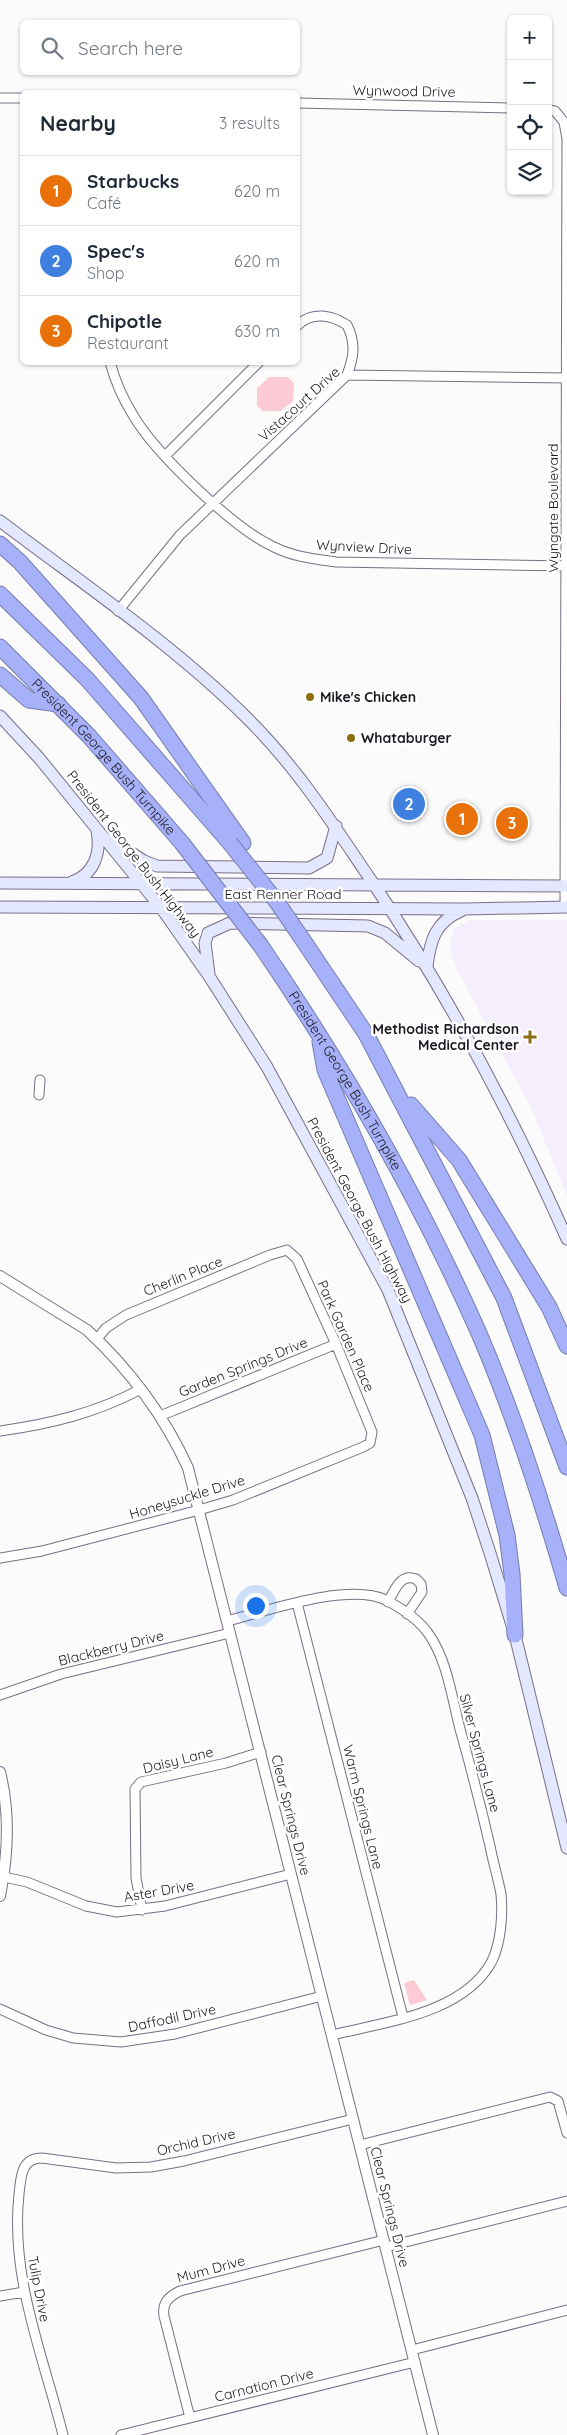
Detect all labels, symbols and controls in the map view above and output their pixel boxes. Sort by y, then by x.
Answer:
map controls [507,15,552,195]
button: + [507,15,552,60]
search box [20,20,300,75]
icon: search [38,34,66,62]
text: Search here [78,36,183,60]
button: − [507,60,552,105]
street label: Wynwood Drive [352,81,456,101]
button: locate [507,105,552,150]
text: Nearby [40,110,116,136]
text: 3 results [219,113,280,133]
button: layers [507,150,552,195]
text: Starbucks [87,169,179,193]
text: 1 [53,181,59,201]
text: 620 m [234,181,280,201]
text: Café [87,193,121,213]
text: Spec's [87,239,145,263]
text: 2 [51,251,61,271]
text: 620 m [234,251,280,271]
text: Shop [87,263,124,283]
text: Chipotle [87,309,162,333]
text: 3 [52,321,60,341]
text: 630 m [235,321,280,341]
text: Restaurant [87,333,169,353]
street label: Vistacourt Drive [255,363,344,445]
street label: Wyngate Boulevard [544,444,562,573]
street label: Wynview Drive [316,536,412,559]
street label: President George Bush Turnpike [28,675,180,839]
place label: Mike's Chicken [320,688,416,706]
marker: Mike's Chicken [304,691,316,703]
place label: Whataburger [361,729,452,747]
marker: Whataburger [345,732,357,744]
street label: President George Bush Highway [63,767,205,941]
pin: 2 [393,785,425,823]
pin: 1 [446,800,478,838]
pin: 3 [496,804,528,842]
street label: East Renner Road [225,885,341,903]
street label: President George Bush Turnpike [285,988,406,1174]
place label: Methodist Richardson Medical Center [373,1020,519,1054]
marker: Methodist Richardson Medical Center [523,1030,537,1044]
street label: President George Bush Highway [303,1114,417,1306]
street label: Cherlin Place [141,1252,225,1300]
street label: Park Garden Place [313,1277,379,1395]
street label: Garden Springs Drive [176,1333,310,1401]
street label: Honeysuckle Drive [127,1471,247,1523]
your location [243,1593,269,1619]
street label: Blackberry Drive [56,1626,166,1670]
street label: Silver Springs Lane [456,1692,504,1814]
street label: Daisy Lane [141,1743,215,1777]
street label: Warm Springs Lane [339,1743,387,1871]
street label: Clear Springs Drive [267,1753,315,1877]
street label: Aster Drive [122,1876,196,1906]
street label: Daffodil Drive [126,2000,218,2036]
street label: Orchid Drive [155,2124,237,2160]
street label: Clear Springs Drive [366,2145,414,2269]
street label: Mum Drive [175,2251,247,2287]
street label: Tulip Drive [24,2254,54,2324]
street label: Carnation Drive [213,2364,315,2406]

